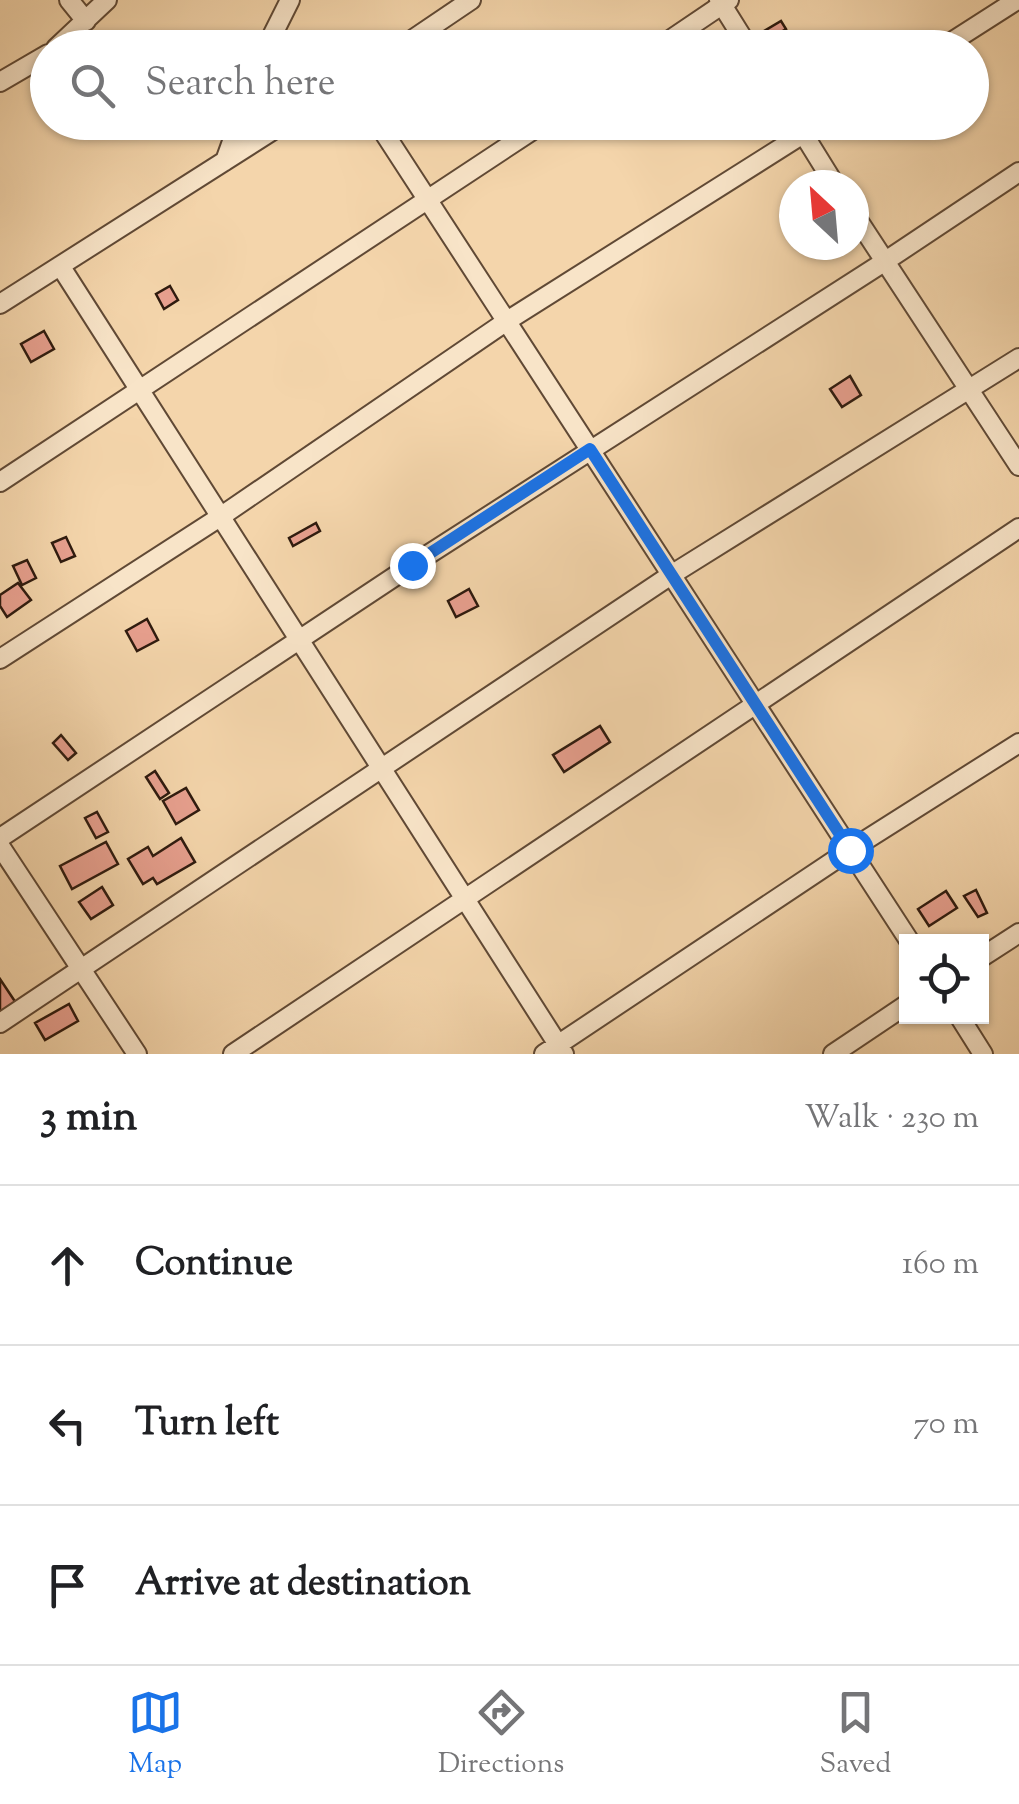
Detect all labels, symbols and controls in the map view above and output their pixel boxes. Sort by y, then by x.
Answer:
search box [30,30,989,140]
icon: search [65,58,120,113]
text: Search here [145,58,336,112]
north arrow [779,170,869,260]
route end [390,543,436,589]
route start [828,828,874,874]
map controls [899,934,989,1024]
button: locate [899,934,989,1024]
text: 3 min [40,1089,137,1149]
text: Walk · 230 m [804,1096,979,1142]
icon: ahead [40,1238,95,1293]
text: Continue [135,1238,293,1292]
text: 160 m [902,1242,979,1288]
icon: left [40,1398,95,1453]
text: Turn left [135,1398,279,1452]
text: 70 m [913,1402,979,1448]
icon: arrive [40,1558,95,1613]
text: Arrive at destination [135,1558,471,1612]
tab: Map [128,1685,183,1785]
tab: Directions [438,1685,564,1785]
tab: Saved [819,1685,891,1785]

